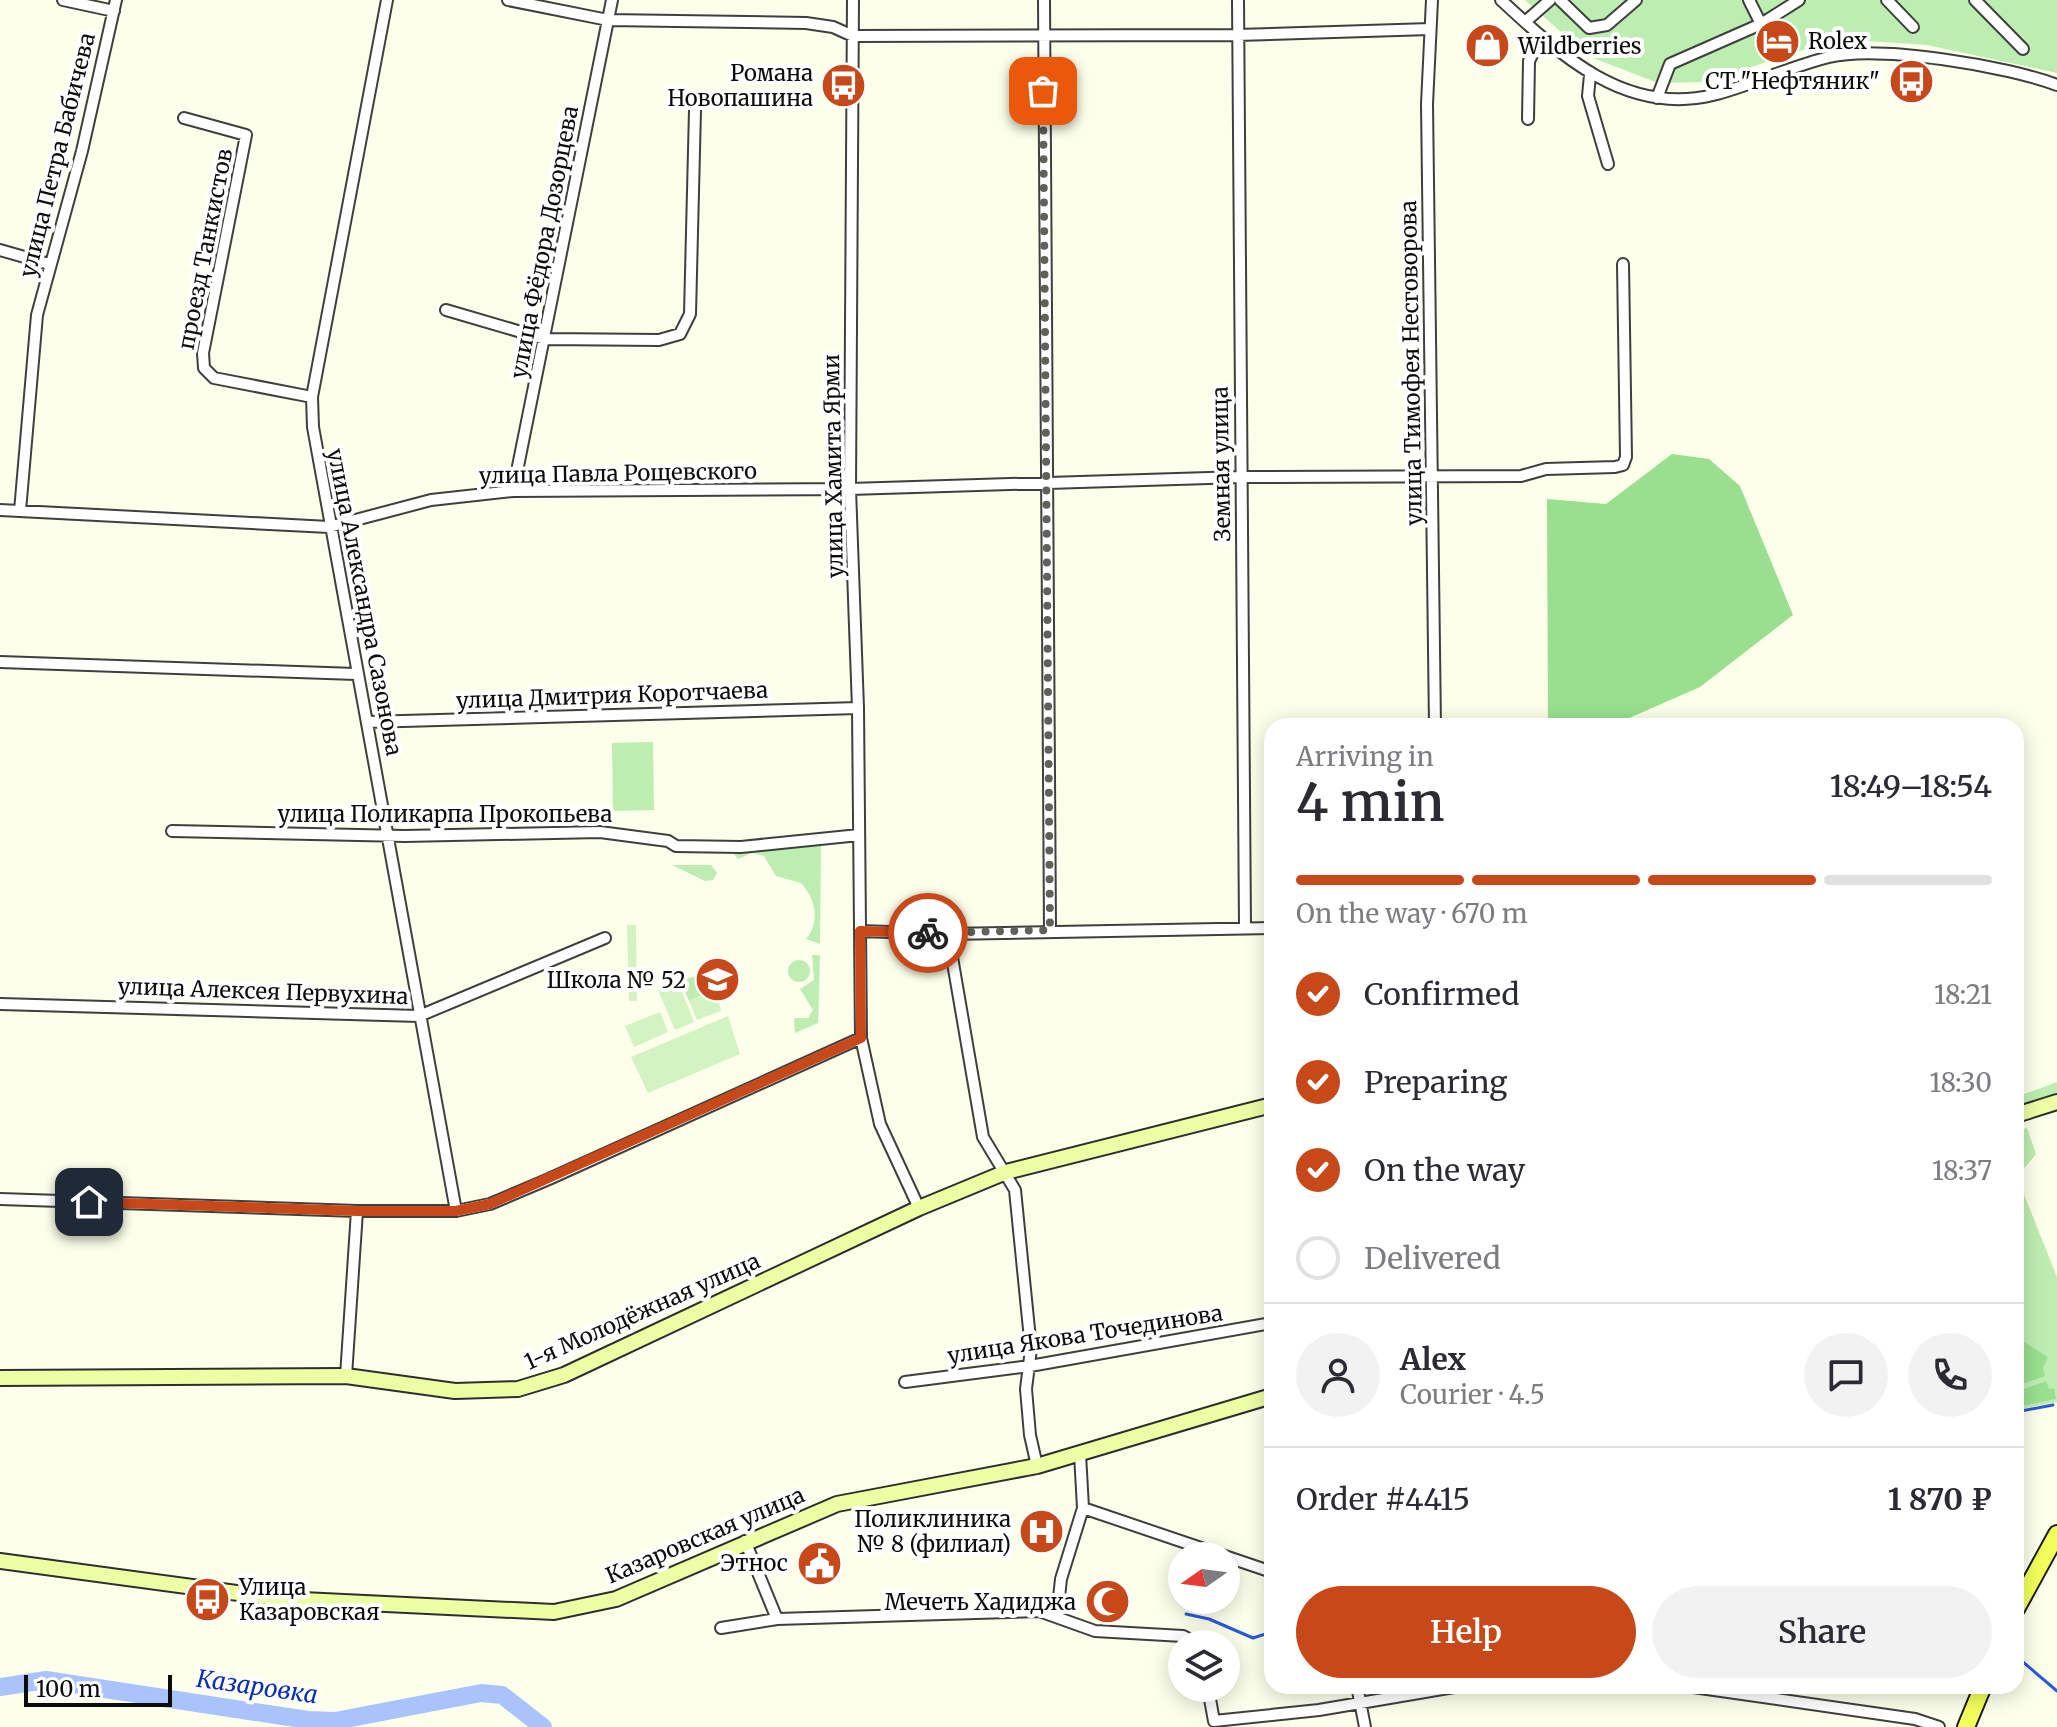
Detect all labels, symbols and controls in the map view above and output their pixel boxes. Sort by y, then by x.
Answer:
hotel icon: Rolex [1753,17,1801,65]
shop icon: Wildberries [1463,22,1511,70]
place label: Rolex [1808,27,1867,55]
street label: улица Петра Бабичева [13,30,101,280]
place label: Wildberries [1517,32,1642,60]
pin [1009,57,1077,125]
bus stop icon: СТ "Нефтяник" [1887,57,1935,105]
place label: Романа Новопашина [668,59,813,112]
bus stop icon: Романа Новопашина [820,62,868,110]
place label: СТ "Нефтяник" [1705,67,1880,95]
icon: bag [1021,69,1065,113]
street label: улица Фёдора Дозорцева [504,103,584,381]
street label: проезд Танкистов [172,146,238,352]
street label: улица Тимофея Несговорова [1394,200,1428,526]
street label: улица Хамита Ярми [817,354,849,578]
street label: Земная улица [1206,386,1236,542]
street label: улица Александра Сазонова [321,446,409,758]
street label: улица Павла Рощевского [479,457,757,489]
street label: улица Дмитрия Коротчаева [456,676,769,714]
text: Arriving in [1296,740,1434,773]
text: 18:49–18:54 [1830,767,1992,805]
text: 4 min [1296,770,1445,835]
street label: улица Поликарпа Прокопьева [278,800,613,828]
courier [888,893,968,973]
text: On the way · 670 m [1296,897,1528,930]
icon: bike [906,911,950,955]
school or university icon: Школа № 52 [693,956,741,1004]
place label: Школа № 52 [547,966,686,994]
street label: улица Алексея Первухина [117,972,409,1010]
icon: check [1296,972,1340,1016]
text: Confirmed [1364,975,1519,1013]
text: 18:21 [1934,978,1992,1011]
icon: check [1296,1060,1340,1104]
text: Preparing [1364,1063,1507,1101]
text: 18:30 [1930,1066,1992,1099]
icon: check [1296,1148,1340,1192]
text: On the way [1364,1151,1525,1189]
text: 18:37 [1932,1154,1992,1187]
pin [55,1168,123,1236]
icon: home [67,1180,111,1224]
text: Delivered [1364,1239,1501,1277]
street label: 1-я Молодёжная улица [520,1246,764,1376]
street label: улица Якова Точединова [945,1298,1225,1370]
button: person [1296,1333,1380,1417]
button: chat [1804,1333,1888,1417]
button: phone [1908,1333,1992,1417]
text: Alex [1400,1340,1466,1378]
text: Courier · 4.5 [1400,1378,1545,1411]
street label: Казаровская улица [601,1480,809,1590]
text: Order #4415 [1296,1480,1470,1518]
text: 1 870 ₽ [1888,1480,1992,1518]
place label: Поликлиника № 8 (филиал) [854,1505,1011,1558]
hospital icon: Поликлиника № 8 (филиал) [1018,1508,1066,1556]
public building icon: Этнос [795,1539,843,1587]
north arrow [1168,1542,1240,1614]
map controls [1168,1542,1240,1702]
place label: Этнос [721,1549,788,1577]
place label: Улица Казаровская [238,1573,380,1626]
bus stop icon: Улица Казаровская [184,1576,232,1624]
mosque icon: Мечеть Хадиджа [1083,1578,1131,1626]
button: Help [1296,1586,1636,1678]
button: Share [1652,1586,1992,1678]
place label: Мечеть Хадиджа [885,1588,1076,1616]
button: layers [1168,1630,1240,1702]
water label: Казаровка [194,1663,320,1710]
scale bar [24,1671,172,1707]
text: 100 m [36,1675,101,1703]

